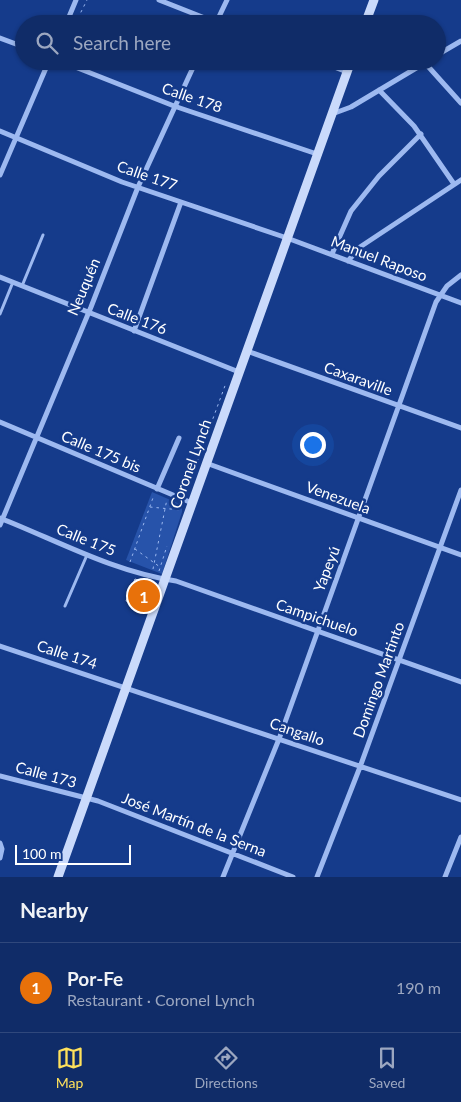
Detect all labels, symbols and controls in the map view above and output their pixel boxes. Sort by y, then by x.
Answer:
search box [15,15,446,70]
icon: search [33,29,61,57]
text: Search here [73,31,171,54]
street label: Calle 178 [160,78,225,116]
street label: Calle 177 [115,156,180,194]
street label: Manuel Raposo [329,231,430,285]
street label: Neuquén [63,255,103,318]
street label: Calle 176 [105,298,170,338]
street label: Caxaraville [322,357,395,399]
street label: Coronel Lynch [166,417,215,511]
street label: Calle 175 bis [59,426,144,476]
your location [300,432,326,458]
street label: Venezuela [304,477,373,517]
street label: Calle 175 [54,519,119,559]
street label: Yapeyú [309,543,343,594]
pin: 1 [128,577,160,615]
street label: Campichuelo [274,595,361,640]
street label: Domingo Martinto [349,619,407,740]
street label: Calle 174 [35,636,100,672]
street label: Cangallo [268,713,327,749]
street label: Calle 173 [14,757,79,791]
street label: José Martín de la Serna [120,788,269,860]
scale bar [15,842,131,865]
text: 100 m [22,845,61,862]
text: Nearby [20,897,88,922]
text: Por-Fe [67,967,123,990]
text: 1 [31,978,41,997]
text: 190 m [396,978,441,997]
text: Restaurant · Coronel Lynch [67,990,255,1009]
tab: Map [56,1044,84,1091]
tab: Directions [195,1044,258,1091]
tab: Saved [369,1044,405,1091]

